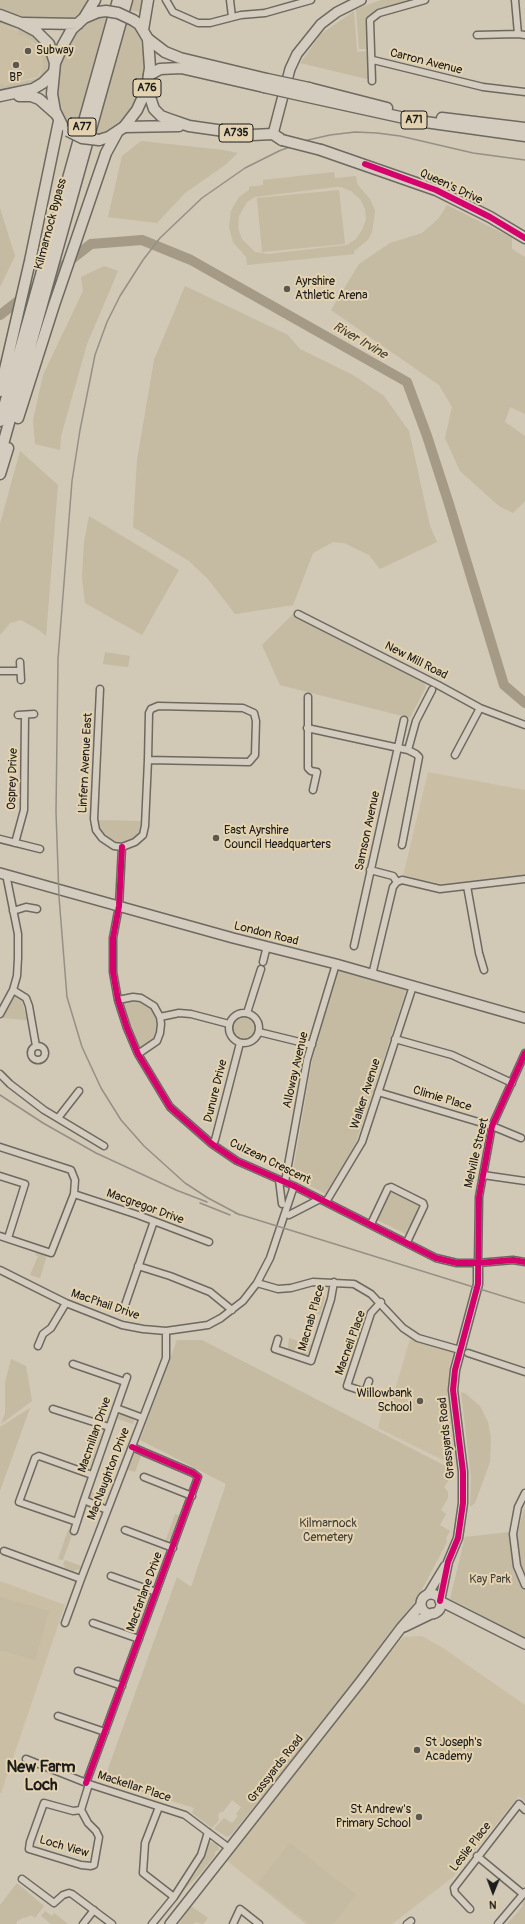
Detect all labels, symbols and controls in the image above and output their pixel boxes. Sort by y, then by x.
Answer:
place label: Subway [36,44,74,58]
marker: Subway [23,46,33,56]
street label: Carron Avenue [388,46,464,78]
marker: BP [11,60,21,70]
place label: BP [9,71,23,85]
road number: A76 [133,79,161,97]
road number: A71 [401,111,427,129]
road number: A77 [68,118,96,136]
road number: A735 [219,124,253,142]
street label: Queen's Drive [417,166,485,208]
street label: Kilmarnock Bypass [32,177,70,271]
place label: Ayrshire Athletic Arena [295,275,368,303]
marker: Ayrshire Athletic Arena [282,284,292,294]
water label: River Irvine [330,319,390,363]
street label: New Mill Road [382,639,450,683]
street label: Linfern Avenue East [76,712,96,814]
street label: Osprey Drive [5,748,21,810]
street label: Samson Avenue [353,790,383,872]
place label: East Ayrshire Council Headquarters [224,824,331,852]
marker: East Ayrshire Council Headquarters [211,833,221,843]
street label: London Road [232,919,300,949]
street label: Alloway Avenue [280,1030,312,1110]
street label: Walker Avenue [348,1057,384,1131]
street label: Dunure Drive [201,1058,231,1124]
street label: Climie Place [411,1083,473,1115]
street label: Melville Street [462,1116,492,1190]
street label: Culzean Crescent [227,1136,313,1188]
street label: Macgregor Drive [104,1186,186,1228]
street label: Macnab Place [296,1283,328,1353]
street label: MacPhail Drive [69,1287,141,1323]
street label: Macneil Place [333,1309,369,1377]
place label: Willowbank School [357,1387,412,1415]
street label: Macmillan Drive [75,1395,115,1475]
marker: Willowbank School [415,1396,425,1406]
street label: Grassyards Road [436,1396,458,1480]
street label: MacNaughton Drive [85,1426,133,1522]
park label: Kilmarnock Cemetery [299,1517,357,1545]
street label: Macfarlane Drive [124,1550,166,1634]
park label: Kay Park [469,1573,511,1587]
street label: Grassyards Road [245,1732,307,1806]
place label: St Joseph's Academy [425,1736,482,1764]
marker: St Joseph's Academy [412,1745,422,1755]
district label: New Farm Loch [6,1758,76,1796]
street label: Mackellar Place [95,1768,173,1806]
place label: St Andrew's Primary School [336,1803,411,1831]
marker: St Andrew's Primary School [414,1812,424,1822]
street label: Leslie Place [447,1819,495,1875]
street label: Loch View [38,1833,90,1861]
north arrow [473,1872,513,1912]
text: N [489,1898,497,1911]

